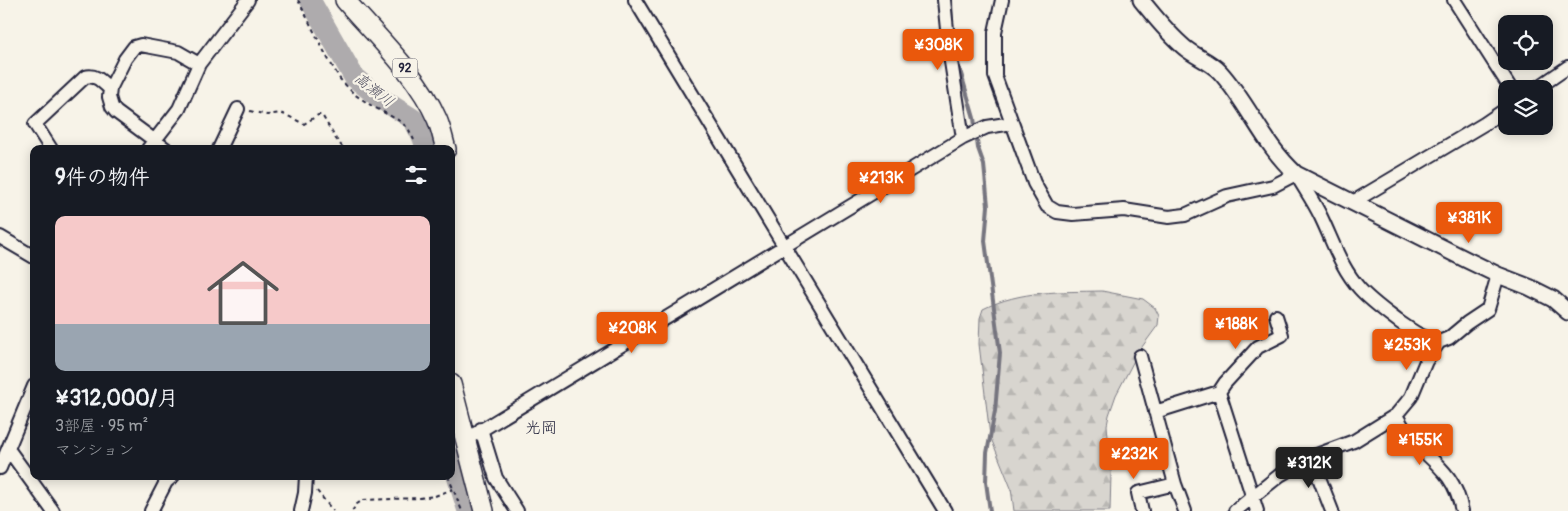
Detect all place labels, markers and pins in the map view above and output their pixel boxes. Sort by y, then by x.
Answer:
pin: ¥308K [903,28,973,71]
pin: ¥213K [846,162,916,204]
pin: ¥381K [1434,202,1504,244]
pin: ¥188K [1201,308,1271,350]
pin: ¥208K [597,312,667,354]
pin: ¥253K [1372,328,1442,371]
pin: ¥155K [1385,424,1455,466]
pin: ¥232K [1099,438,1169,480]
pin: ¥312K [1274,446,1344,489]

